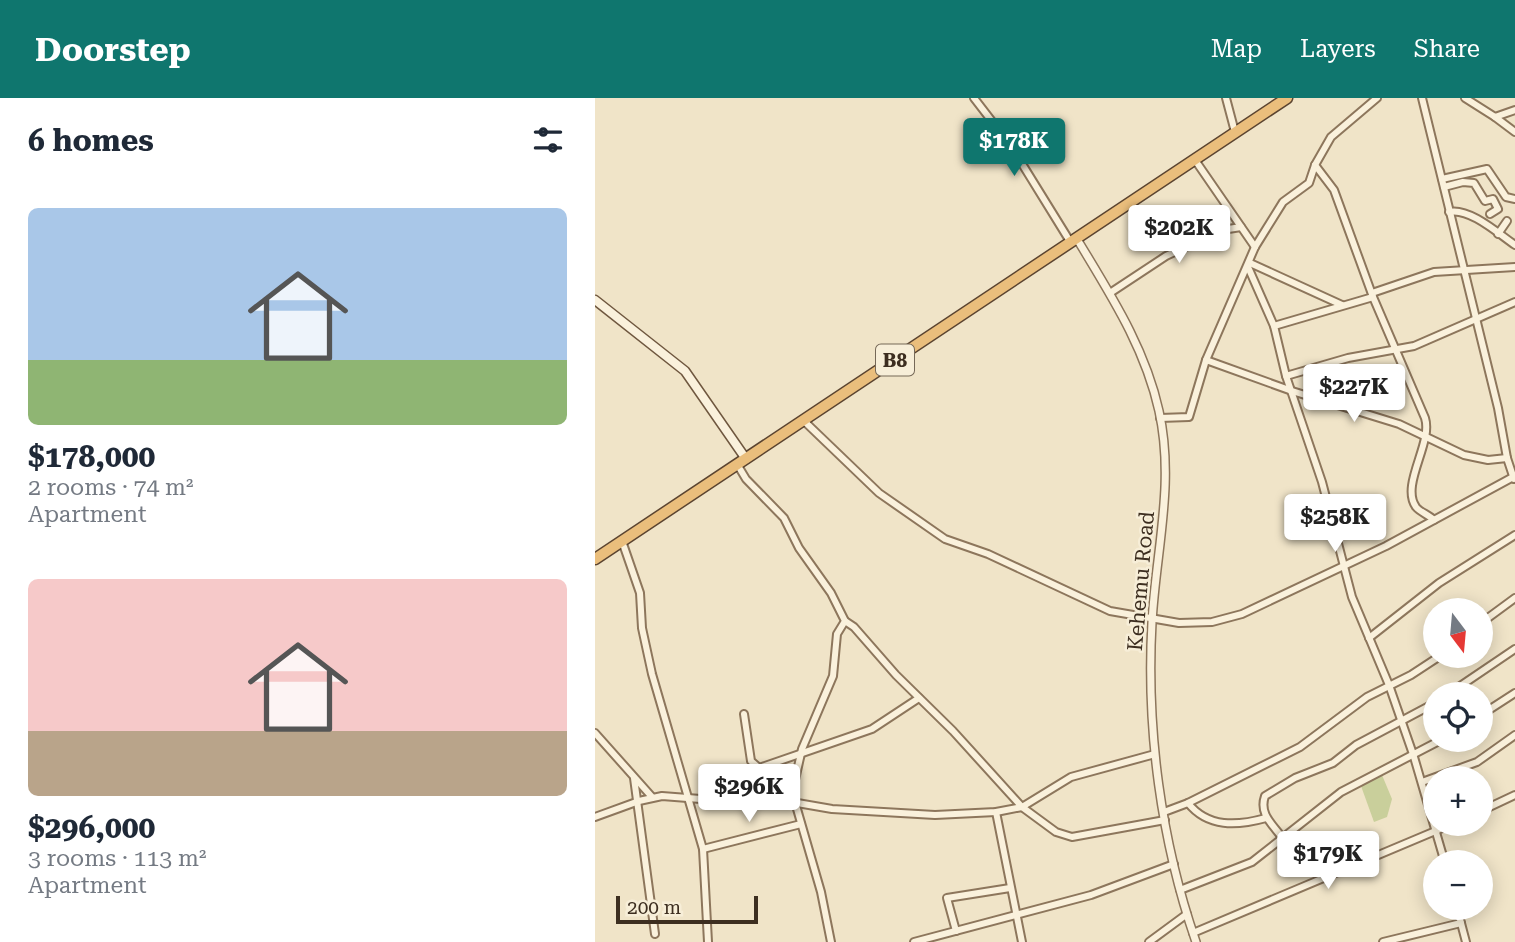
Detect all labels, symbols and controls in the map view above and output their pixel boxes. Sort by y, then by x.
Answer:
text: Doorstep [35,30,191,69]
text: Map [1211,35,1262,63]
text: Layers [1300,35,1376,63]
text: Share [1414,35,1480,63]
pin: $178K [965,118,1063,178]
icon: filters [529,121,567,159]
text: 6 homes [28,123,154,158]
text: $178K [979,127,1049,154]
pin: $202K [1130,206,1228,265]
text: $202K [1144,214,1214,241]
icon: home [235,253,361,379]
road number: B8 [876,344,914,376]
pin: $227K [1305,364,1403,424]
text: $227K [1319,373,1389,400]
text: $178,000 [28,439,155,474]
text: 2 rooms · 74 m² [28,474,194,501]
pin: $258K [1286,494,1384,554]
text: Apartment [28,501,147,528]
text: $258K [1300,503,1370,530]
street label: Kehemu Road [1123,510,1159,652]
north arrow [1423,598,1493,668]
map controls [1423,598,1493,920]
icon: home [235,624,361,750]
button: locate [1423,682,1493,752]
pin: $296K [700,764,798,824]
button: + [1423,766,1493,836]
text: $296K [714,773,784,800]
text: $296,000 [28,810,155,845]
pin: $179K [1279,832,1377,891]
text: $179K [1293,840,1363,867]
text: 3 rooms · 113 m² [28,845,206,872]
button: − [1423,850,1493,920]
text: Apartment [28,872,147,899]
scale bar [616,893,758,925]
text: 200 m [627,896,681,919]

